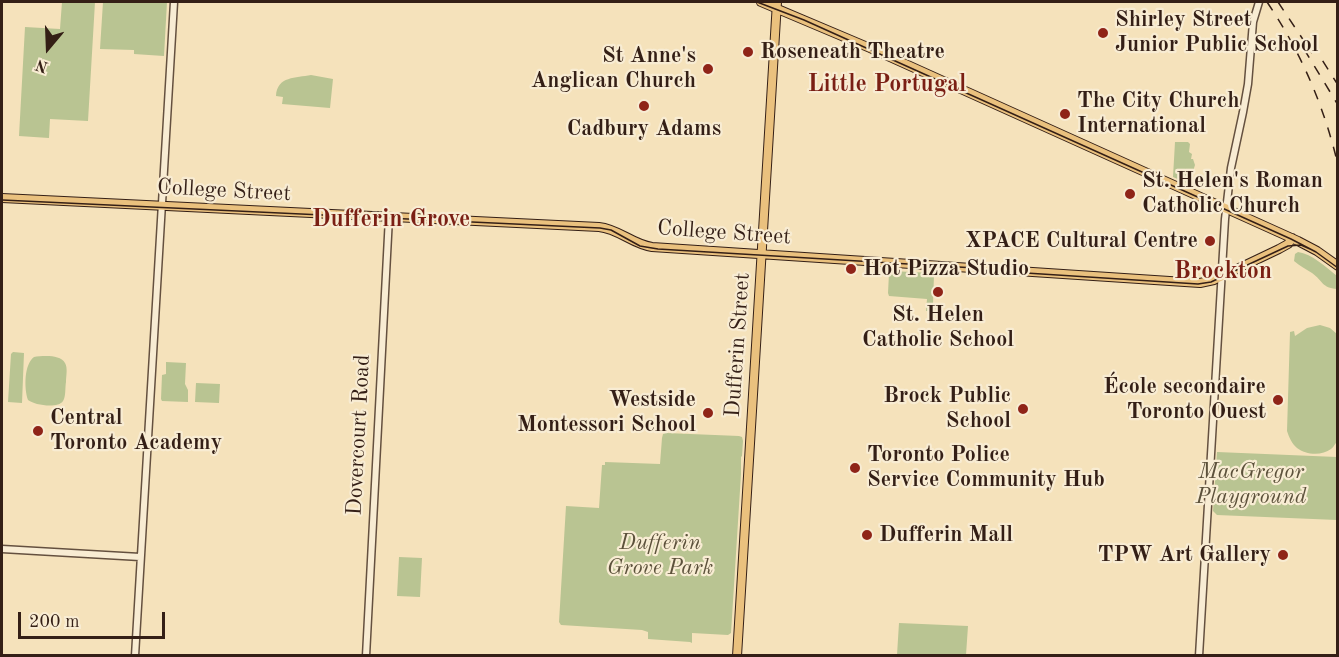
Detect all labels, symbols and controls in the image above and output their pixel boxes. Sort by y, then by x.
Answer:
place label: Shirley Street Junior Public School [1115,7,1319,58]
north arrow [18,18,78,78]
marker: Shirley Street Junior Public School [1096,26,1110,40]
place label: Roseneath Theatre [760,39,945,65]
place label: St Anne's Anglican Church [531,43,696,94]
marker: Roseneath Theatre [741,45,755,59]
text: N [34,55,51,75]
marker: St Anne's Anglican Church [701,62,715,76]
district label: Little Portugal [807,71,967,99]
place label: The City Church International [1077,88,1239,140]
marker: Cadbury Adams [637,99,651,113]
marker: The City Church International [1058,107,1072,121]
place label: Cadbury Adams [567,116,721,142]
place label: St. Helen's Roman Catholic Church [1142,168,1323,220]
street label: College Street [156,174,292,208]
marker: St. Helen's Roman Catholic Church [1123,187,1137,201]
district label: Dufferin Grove [312,206,470,234]
street label: College Street [656,215,792,251]
place label: XPACE Cultural Centre [965,228,1198,254]
marker: XPACE Cultural Centre [1203,234,1217,248]
place label: Hot Pizza Studio [863,256,1029,282]
district label: Brockton [1174,258,1272,286]
marker: Hot Pizza Studio [844,262,858,276]
street label: Dufferin Street [720,272,756,418]
marker: St. Helen Catholic School [931,285,945,299]
place label: St. Helen Catholic School [862,302,1014,354]
street label: Dovercourt Road [342,354,376,516]
place label: École secondaire Toronto Ouest [1103,374,1266,426]
place label: Brock Public School [883,383,1011,434]
place label: Westside Montessori School [517,387,696,439]
marker: École secondaire Toronto Ouest [1271,393,1285,407]
marker: Brock Public School [1016,402,1030,416]
place label: Central Toronto Academy [50,405,222,457]
marker: Westside Montessori School [701,406,715,420]
marker: Central Toronto Academy [31,424,45,438]
place label: Toronto Police Service Community Hub [867,442,1105,494]
park label: MacGregor Playground [1196,459,1306,511]
marker: Toronto Police Service Community Hub [848,461,862,475]
place label: Dufferin Mall [879,522,1013,548]
marker: Dufferin Mall [860,528,874,542]
park label: Dufferin Grove Park [607,530,713,582]
place label: TPW Art Gallery [1098,542,1271,568]
marker: TPW Art Gallery [1276,548,1290,562]
scale bar [21,600,168,638]
text: 200 m [29,613,80,631]

